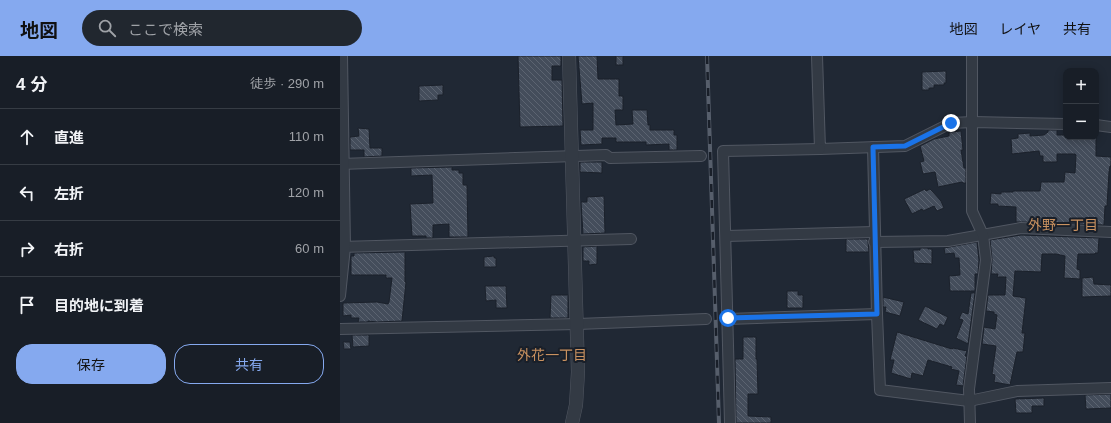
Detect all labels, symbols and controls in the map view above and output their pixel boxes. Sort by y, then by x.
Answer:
search box [82,10,362,46]
icon: search [96,17,118,39]
text: 地図 [20,20,58,41]
text: ここで検索 [128,21,203,38]
text: 地図 [949,21,977,37]
text: レイヤ [999,21,1041,37]
text: 共有 [1063,21,1091,37]
map controls [1063,68,1099,140]
button: + [1063,68,1099,104]
text: 4 分 [16,75,47,94]
text: 徒歩 · 290 m [250,76,324,91]
button: − [1063,104,1099,140]
route end [942,114,960,132]
icon: ahead [16,126,38,148]
text: 直進 [54,129,84,146]
text: 110 m [289,129,324,144]
icon: left [16,182,38,204]
text: 左折 [54,185,84,202]
text: 120 m [288,185,324,200]
district label: 外野一丁目 [1028,217,1098,233]
icon: right [16,238,38,260]
text: 右折 [54,241,84,258]
text: 60 m [295,241,324,256]
icon: arrive [16,294,38,316]
text: 目的地に到着 [54,297,144,314]
route start [719,309,737,327]
button: 保存 [16,344,166,384]
button: 共有 [174,344,324,384]
district label: 外花一丁目 [517,347,587,363]

